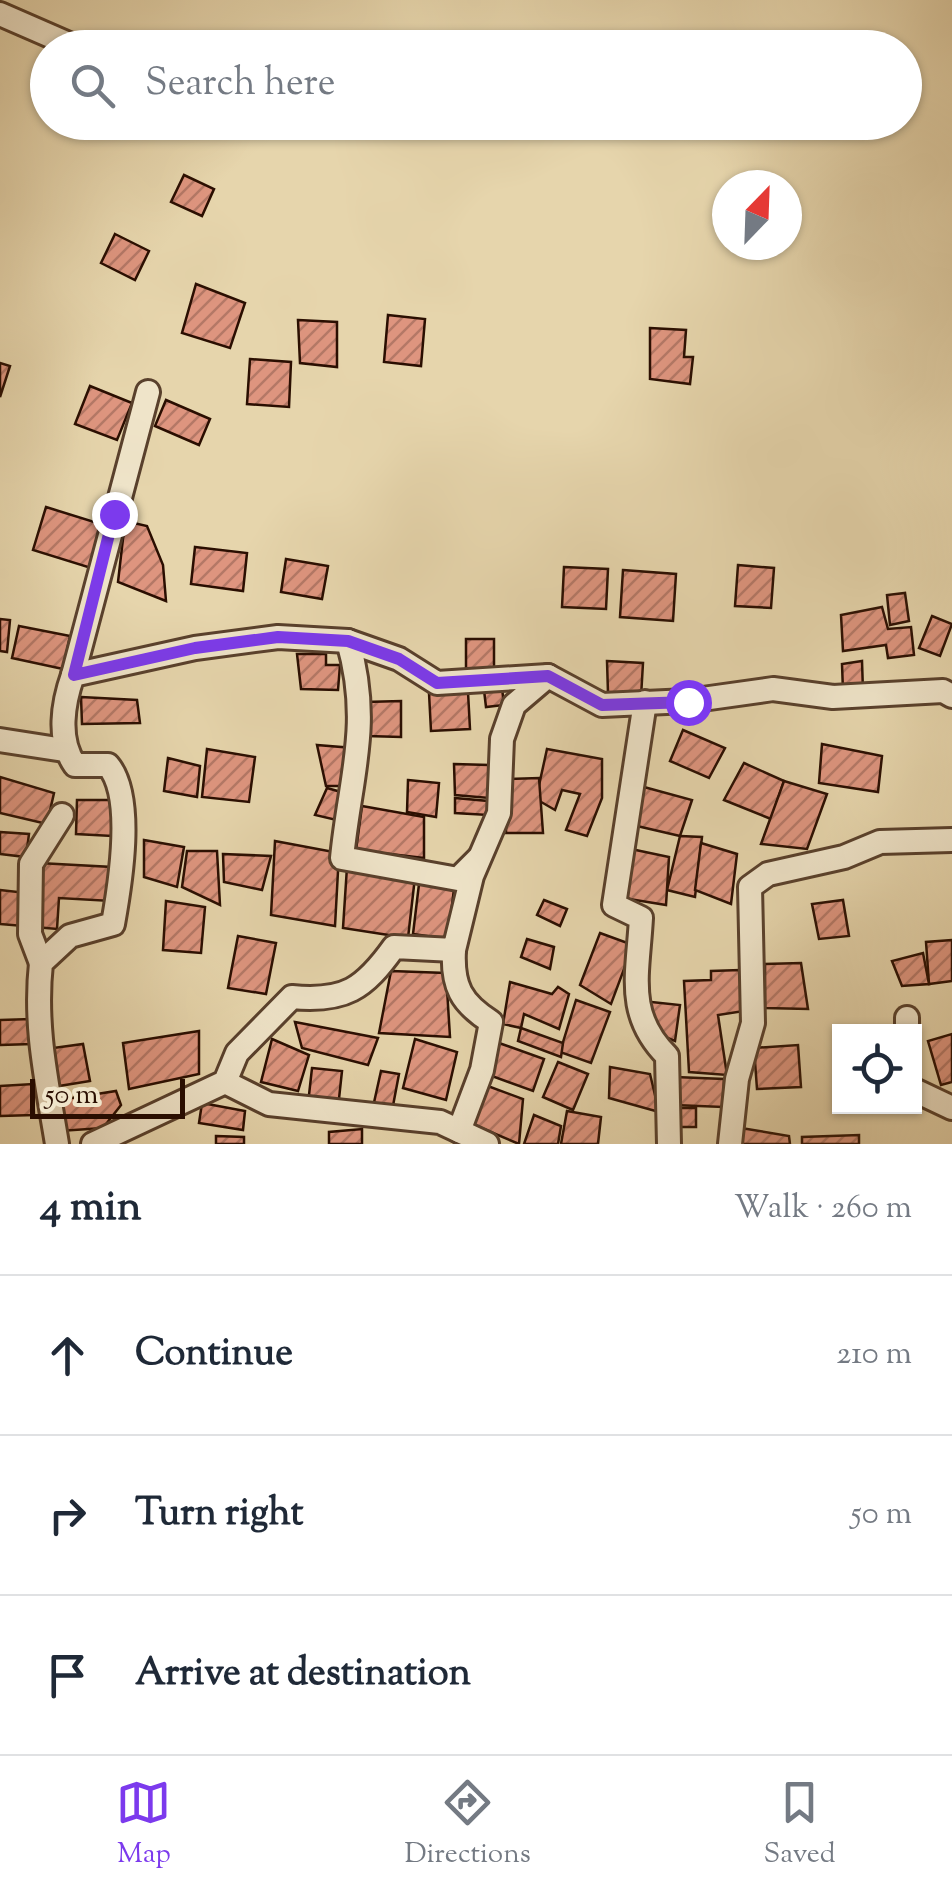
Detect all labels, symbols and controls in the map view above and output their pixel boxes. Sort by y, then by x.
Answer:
search box [30,30,922,140]
icon: search [65,58,120,113]
text: Search here [145,58,336,112]
north arrow [712,170,802,260]
route end [92,492,138,538]
route start [666,680,712,726]
map controls [832,1024,922,1114]
button: locate [832,1024,922,1114]
scale bar [30,1074,185,1118]
text: 50 m [45,1076,99,1116]
text: 4 min [40,1179,142,1239]
text: Walk · 260 m [734,1186,912,1232]
icon: ahead [40,1328,95,1383]
text: Continue [135,1328,293,1382]
text: 210 m [836,1332,912,1378]
icon: right [40,1488,95,1543]
text: Turn right [135,1488,303,1542]
text: 50 m [851,1492,912,1538]
icon: arrive [40,1648,95,1703]
text: Arrive at destination [135,1648,471,1702]
tab: Map [116,1775,171,1875]
tab: Directions [404,1775,531,1875]
tab: Saved [764,1775,836,1875]

